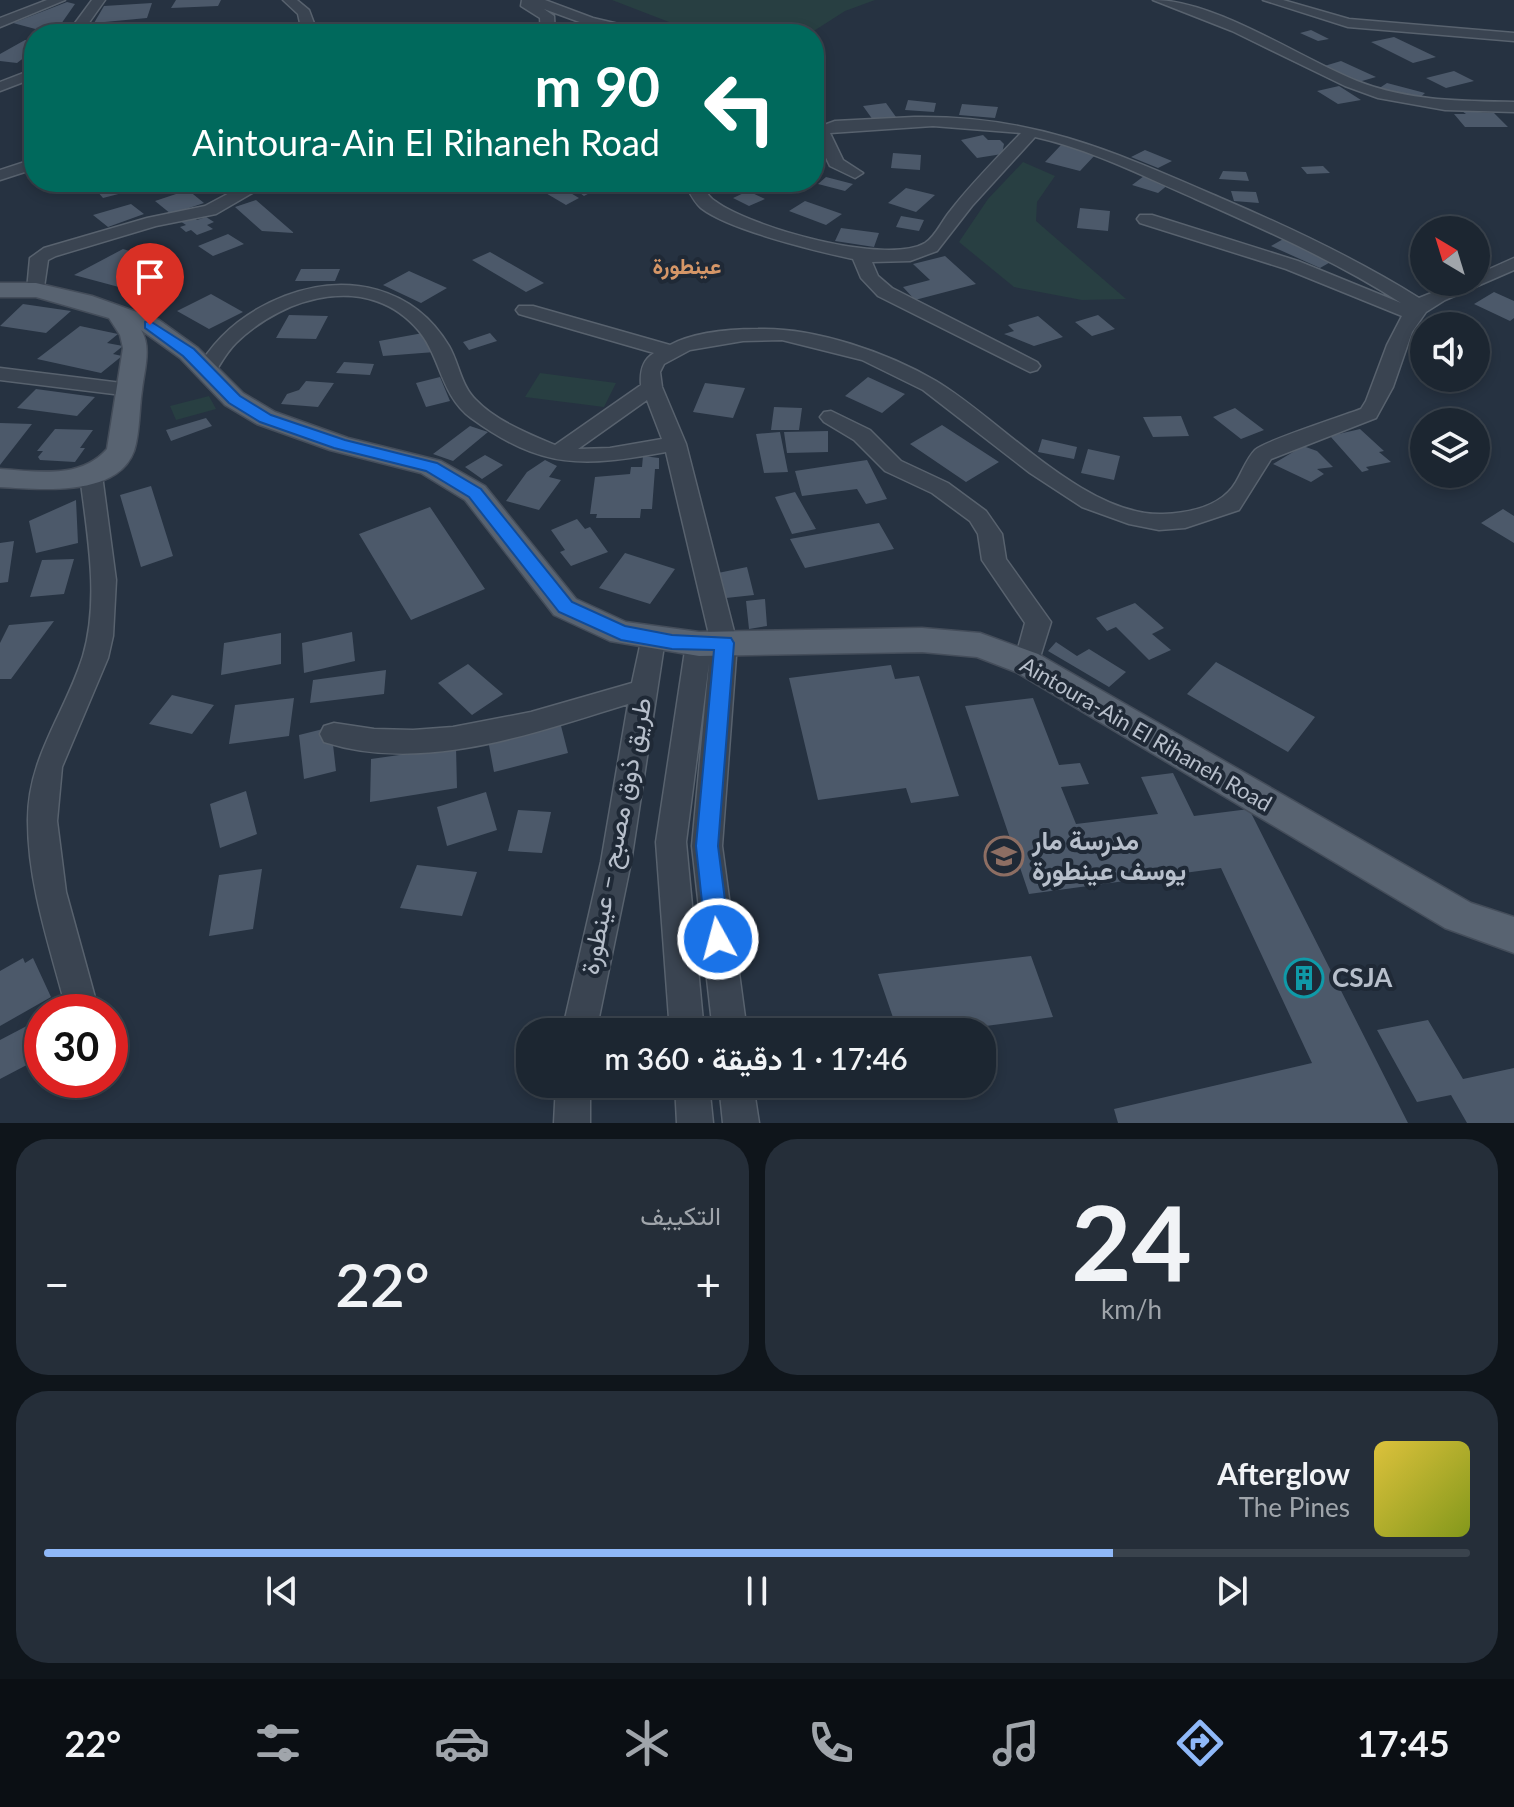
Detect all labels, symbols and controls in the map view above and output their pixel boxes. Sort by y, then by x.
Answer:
text: 90 m [535,52,660,119]
icon: left [688,56,792,160]
text: Aintoura-Ain El Rihaneh Road [192,120,660,164]
north arrow [1410,216,1490,296]
map controls [1410,216,1490,488]
pin [116,243,184,325]
district label: عينطورة [653,252,721,280]
icon: arrive [128,255,172,299]
button: sound [1410,312,1490,392]
button: layers [1410,408,1490,488]
street label: Aintoura-Ain El Rihaneh Road [1016,650,1277,817]
street label: طريق ذوق مصبح – عينطورة [572,694,661,978]
place label: مدرسة مار يوسف عينطورة [1031,824,1186,887]
school or university icon: مدرسة مار يوسف عينطورة [983,835,1025,877]
position arrow [676,897,760,981]
building icon: CSJA [1283,957,1325,999]
place label: CSJA [1332,961,1393,993]
speed limit sign: 30 [24,994,128,1098]
text: 17:46 · 1 دقيقة · 360 m [604,1040,908,1076]
text: 24 [1071,1178,1192,1303]
text: التكييف [640,1199,721,1231]
text: 22° [335,1248,430,1320]
text: − [44,1258,70,1310]
text: + [695,1258,721,1310]
text: km/h [1101,1293,1162,1325]
text: Afterglow [1217,1455,1350,1491]
text: The Pines [1239,1491,1350,1523]
icon: previous [260,1569,304,1613]
icon: pause [735,1569,779,1613]
icon: next [1210,1569,1254,1613]
icon: filters [250,1715,306,1771]
icon: car [434,1715,490,1771]
icon: climate [619,1715,675,1771]
icon: phone [803,1715,859,1771]
icon: music [988,1715,1044,1771]
icon: directions [1172,1715,1228,1771]
text: 22° [64,1721,121,1765]
text: 17:45 [1357,1721,1450,1765]

